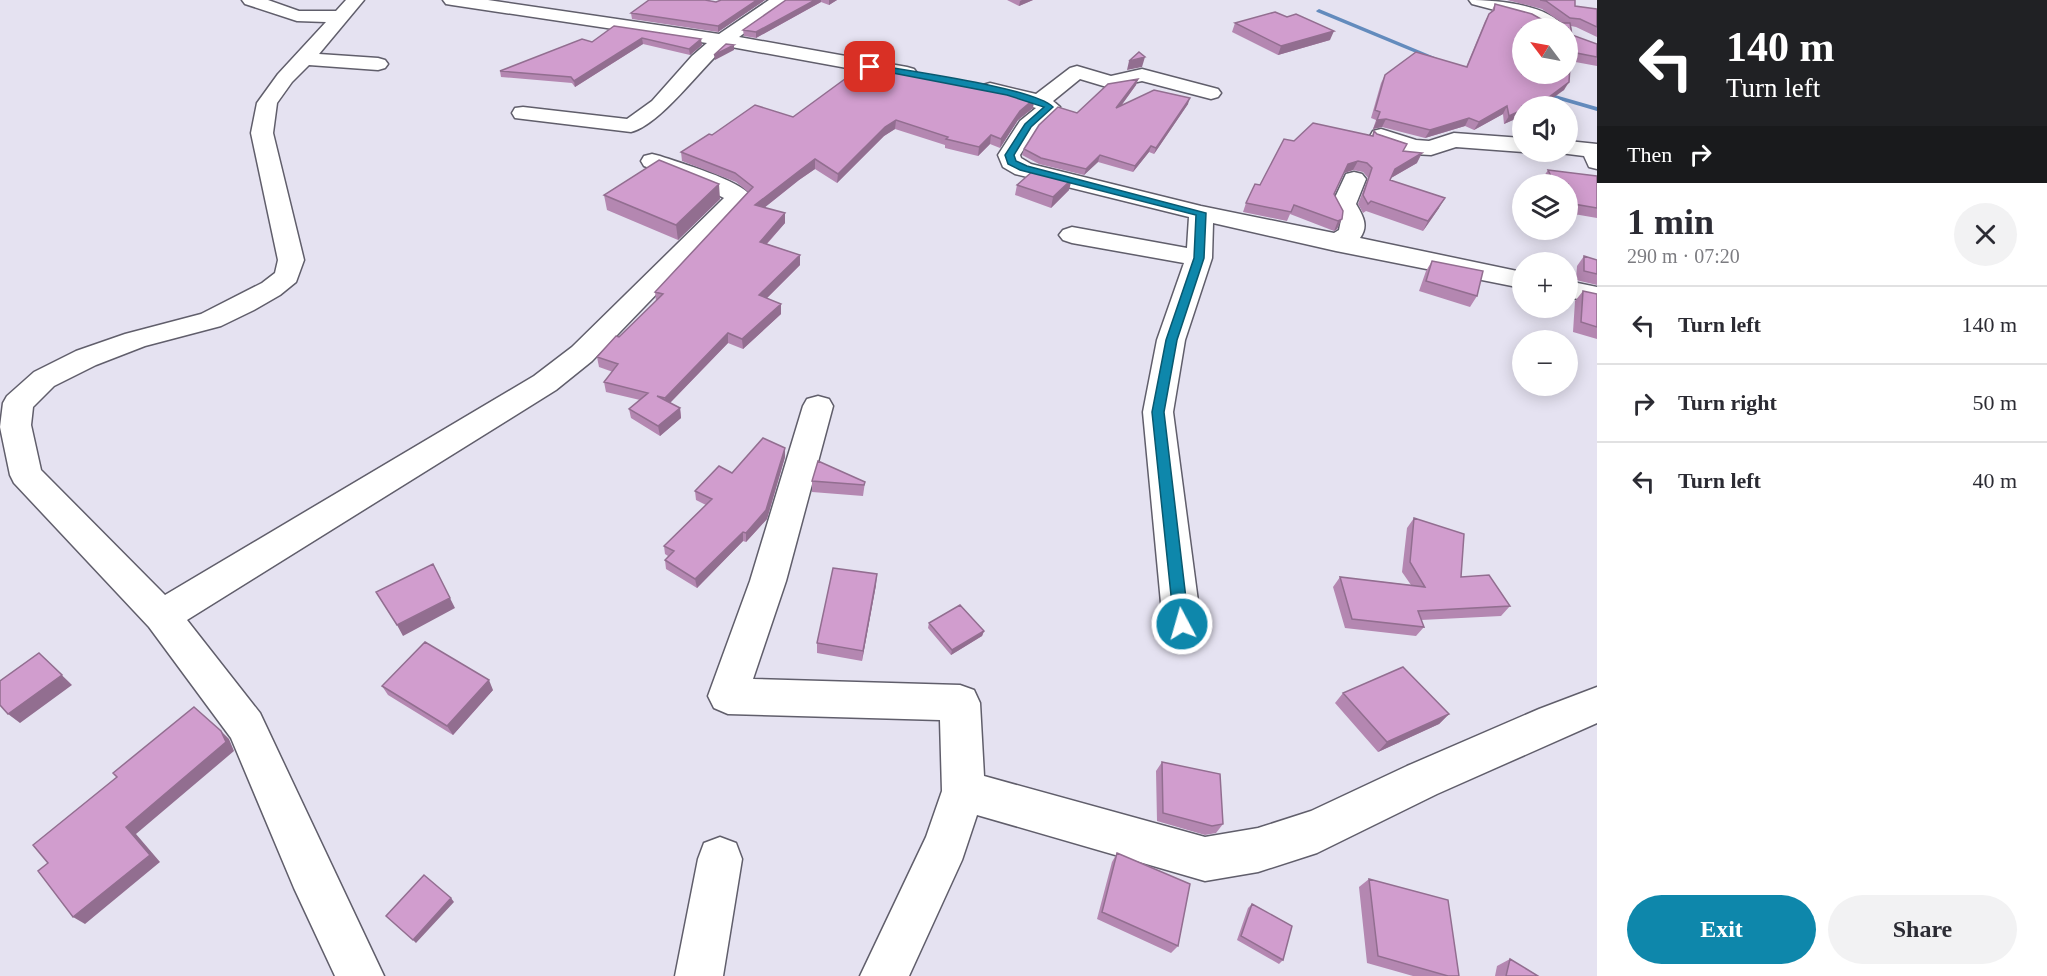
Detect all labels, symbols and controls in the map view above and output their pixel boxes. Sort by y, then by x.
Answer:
north arrow [1512,18,1578,84]
map controls [1512,18,1578,396]
icon: left [1627,24,1705,102]
text: 140 m [1726,24,1835,70]
pin [844,41,895,92]
icon: arrive [853,50,886,83]
text: Turn left [1726,73,1820,103]
button: sound [1512,96,1578,162]
icon: right [1684,138,1717,171]
text: Then [1627,142,1672,167]
button: layers [1512,174,1578,240]
text: 1 min [1627,202,1714,242]
button: close [1954,203,2017,266]
text: 290 m · 07:20 [1627,245,1740,267]
button: + [1512,252,1578,318]
icon: left [1627,309,1660,342]
text: Turn left [1678,312,1761,337]
text: 140 m [1961,312,2017,337]
button: − [1512,330,1578,396]
icon: right [1627,387,1660,420]
text: Turn right [1678,390,1777,415]
text: 50 m [1972,390,2017,415]
icon: left [1627,465,1660,498]
text: Turn left [1678,468,1761,493]
text: 40 m [1972,468,2017,493]
position arrow [1150,592,1214,656]
button: Exit [1627,895,1816,964]
button: Share [1828,895,2017,964]

